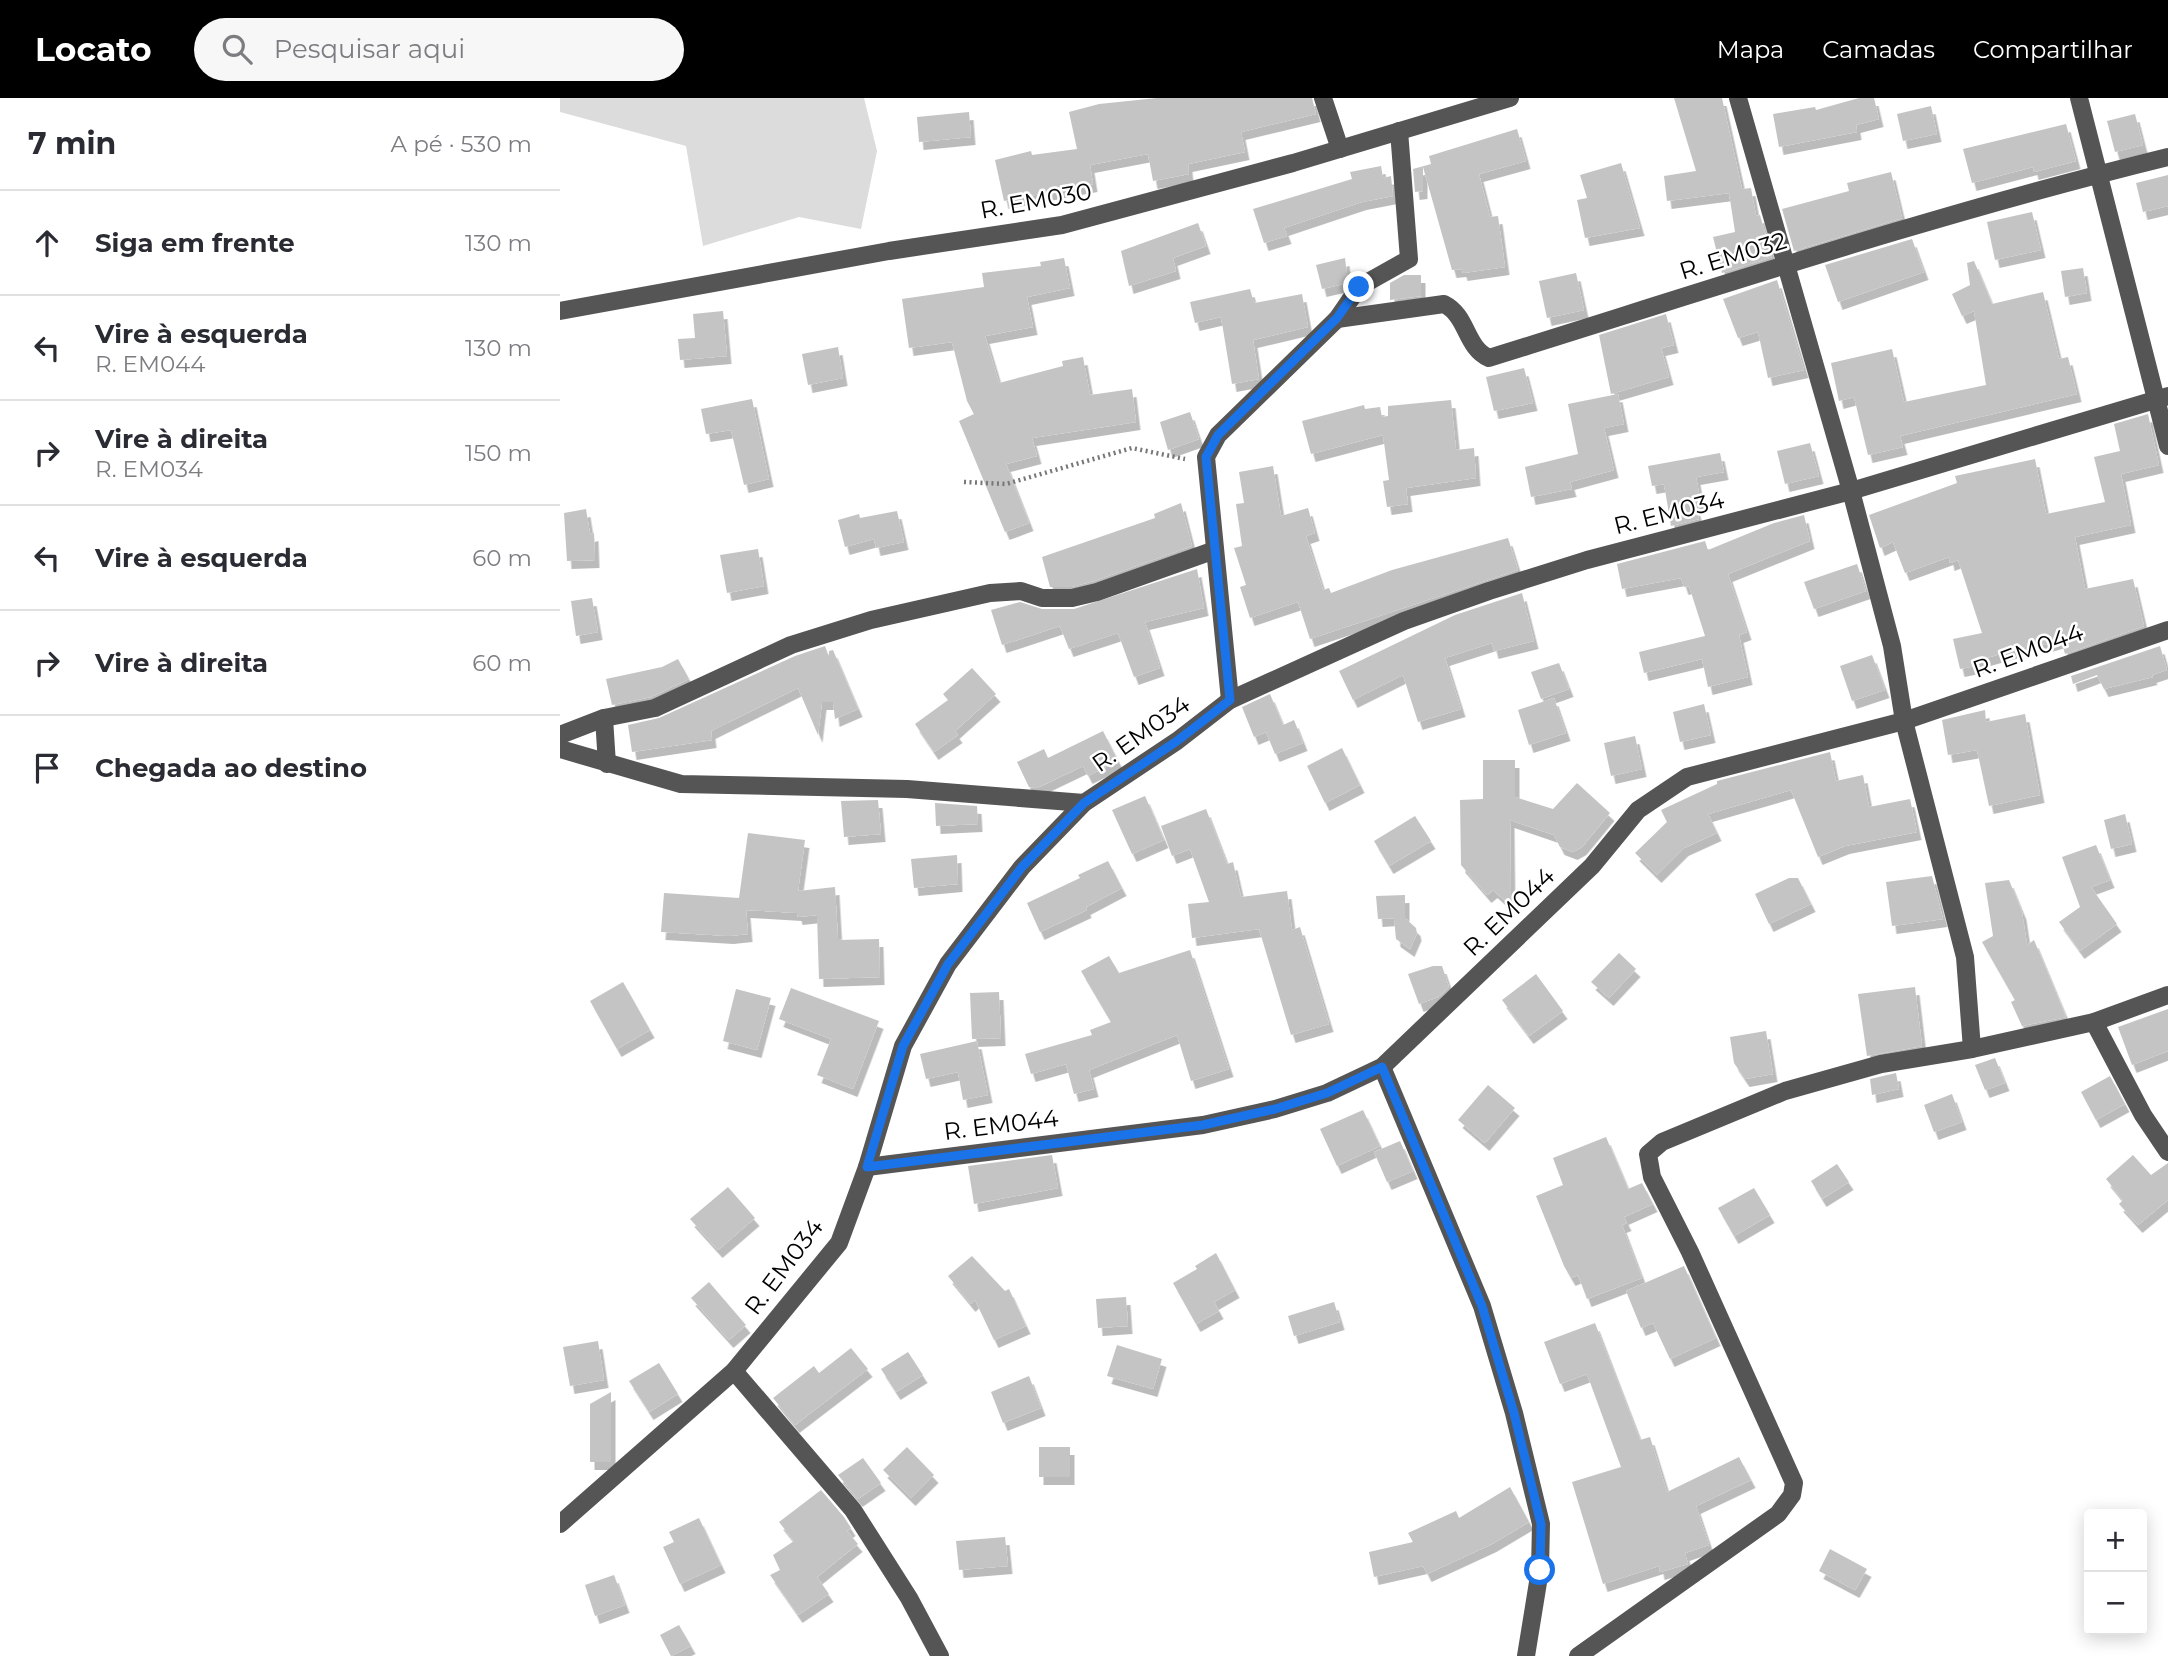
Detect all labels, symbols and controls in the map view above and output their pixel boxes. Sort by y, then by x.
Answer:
search box [194,18,684,81]
text: Locato [35,29,152,69]
icon: search [218,30,256,68]
text: Pesquisar aqui [274,33,465,65]
text: Mapa [1717,35,1784,64]
text: Camadas [1822,35,1935,64]
text: Compartilhar [1973,35,2133,64]
text: 7 min [28,125,116,162]
text: A pé · 530 m [391,130,532,158]
street label: R. EM030 [978,176,1094,225]
icon: ahead [28,224,66,262]
street label: R. EM032 [1676,226,1790,286]
text: Siga em frente [95,227,295,259]
text: 130 m [465,229,532,257]
route end [1343,271,1374,302]
text: Vire à esquerda [95,318,308,350]
icon: left [28,329,66,367]
text: 130 m [465,334,532,362]
text: R. EM044 [95,350,206,378]
text: Vire à direita [95,423,268,455]
icon: right [28,434,66,472]
text: 150 m [465,439,532,467]
text: R. EM034 [95,455,203,483]
street label: R. EM034 [1611,485,1727,540]
icon: left [28,539,66,577]
text: Vire à esquerda [95,542,308,574]
text: 60 m [472,544,532,572]
street label: R. EM044 [1969,617,2087,684]
icon: right [28,644,66,682]
text: Vire à direita [95,647,268,679]
text: 60 m [472,649,532,677]
street label: R. EM034 [1086,689,1195,778]
icon: arrive [28,749,66,787]
text: Chegada ao destino [95,752,367,784]
street label: R. EM044 [1457,861,1560,962]
street label: R. EM044 [942,1103,1060,1146]
street label: R. EM034 [738,1213,829,1320]
map controls [2084,1509,2147,1635]
button: + [2084,1509,2147,1572]
route start [1524,1554,1555,1585]
button: − [2084,1572,2147,1635]

